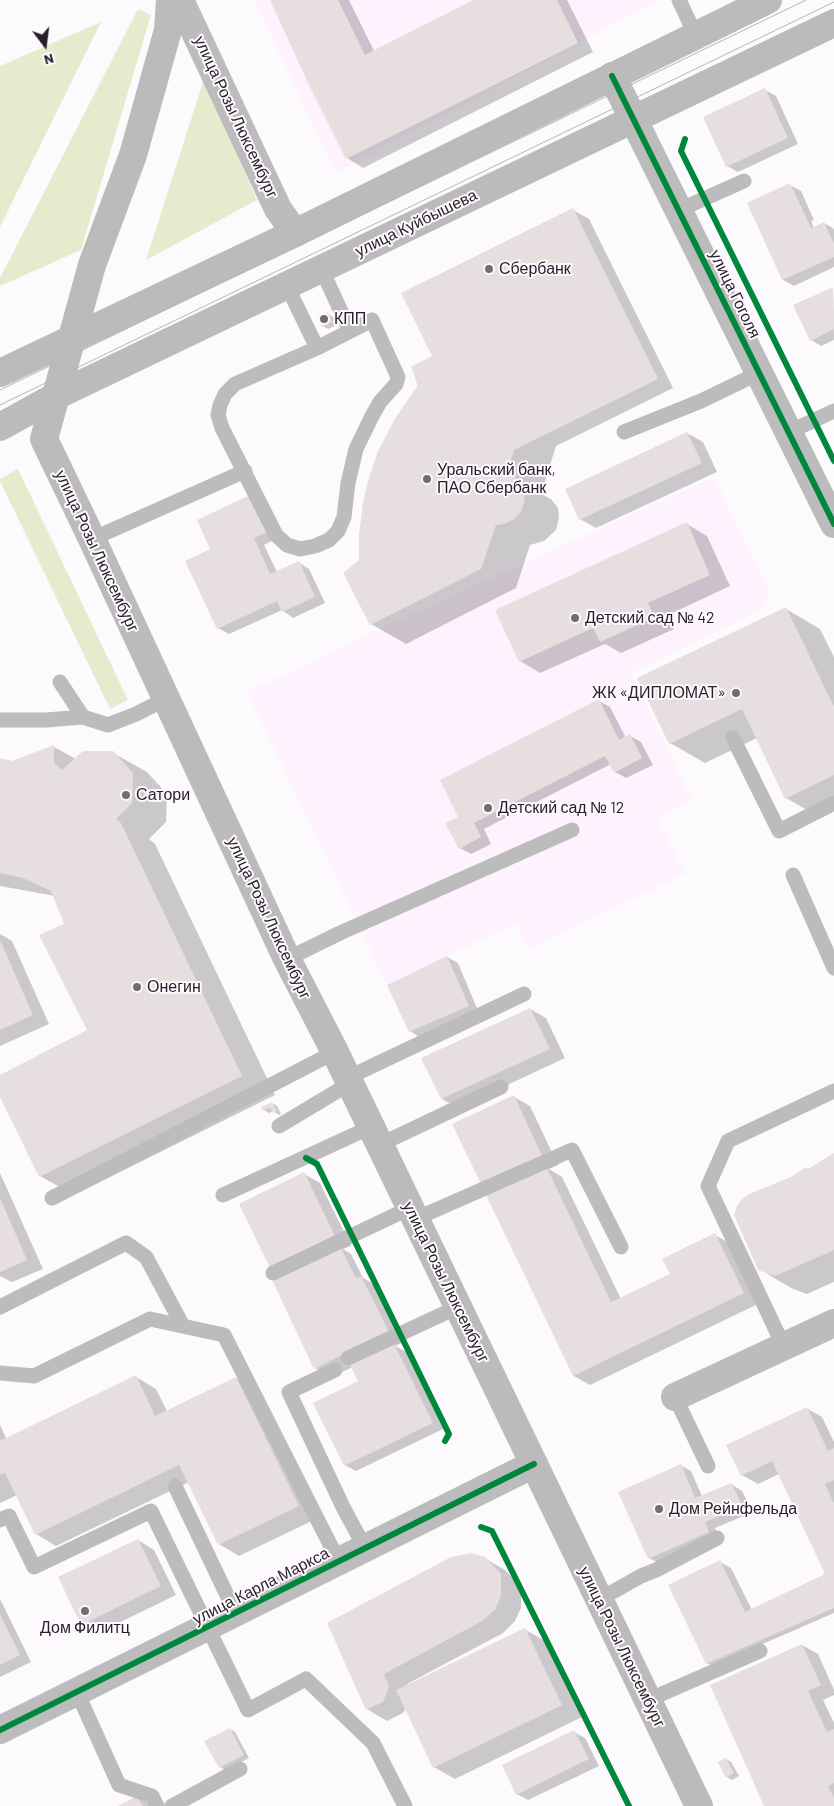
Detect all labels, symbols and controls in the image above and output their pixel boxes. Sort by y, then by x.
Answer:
north arrow [20,20,70,70]
street label: улица Розы Люксембург [190,33,282,201]
text: N [42,51,56,69]
street label: улица Куйбышева [352,185,480,261]
street label: улица Гоголя [705,247,765,341]
place label: Сбербанк [499,259,571,279]
marker: Сбербанк [483,263,495,275]
place label: КПП [334,309,366,329]
marker: КПП [318,313,330,325]
place label: Уральский банк, ПАО Сбербанк [437,460,556,498]
street label: улица Розы Люксембург [51,467,143,635]
marker: Уральский банк, ПАО Сбербанк [421,473,433,485]
place label: Детский сад № 42 [585,608,715,628]
marker: Детский сад № 42 [569,612,581,624]
place label: ЖК «ДИПЛОМАТ» [592,683,726,703]
marker: ЖК «ДИПЛОМАТ» [730,687,742,699]
place label: Сатори [136,785,190,805]
marker: Сатори [120,789,132,801]
place label: Детский сад № 12 [498,798,624,818]
marker: Детский сад № 12 [482,802,494,814]
street label: улица Розы Люксембург [223,834,315,1002]
place label: Онегин [147,977,201,997]
marker: Онегин [131,981,143,993]
street label: улица Розы Люксембург [399,1198,493,1366]
place label: Дом Рейнфельда [669,1499,797,1519]
marker: Дом Рейнфельда [653,1503,665,1515]
street label: улица Карла Маркса [190,1543,332,1629]
street label: улица Розы Люксембург [575,1563,669,1731]
marker: Дом Филитц [79,1605,91,1617]
place label: Дом Филитц [40,1618,130,1638]

